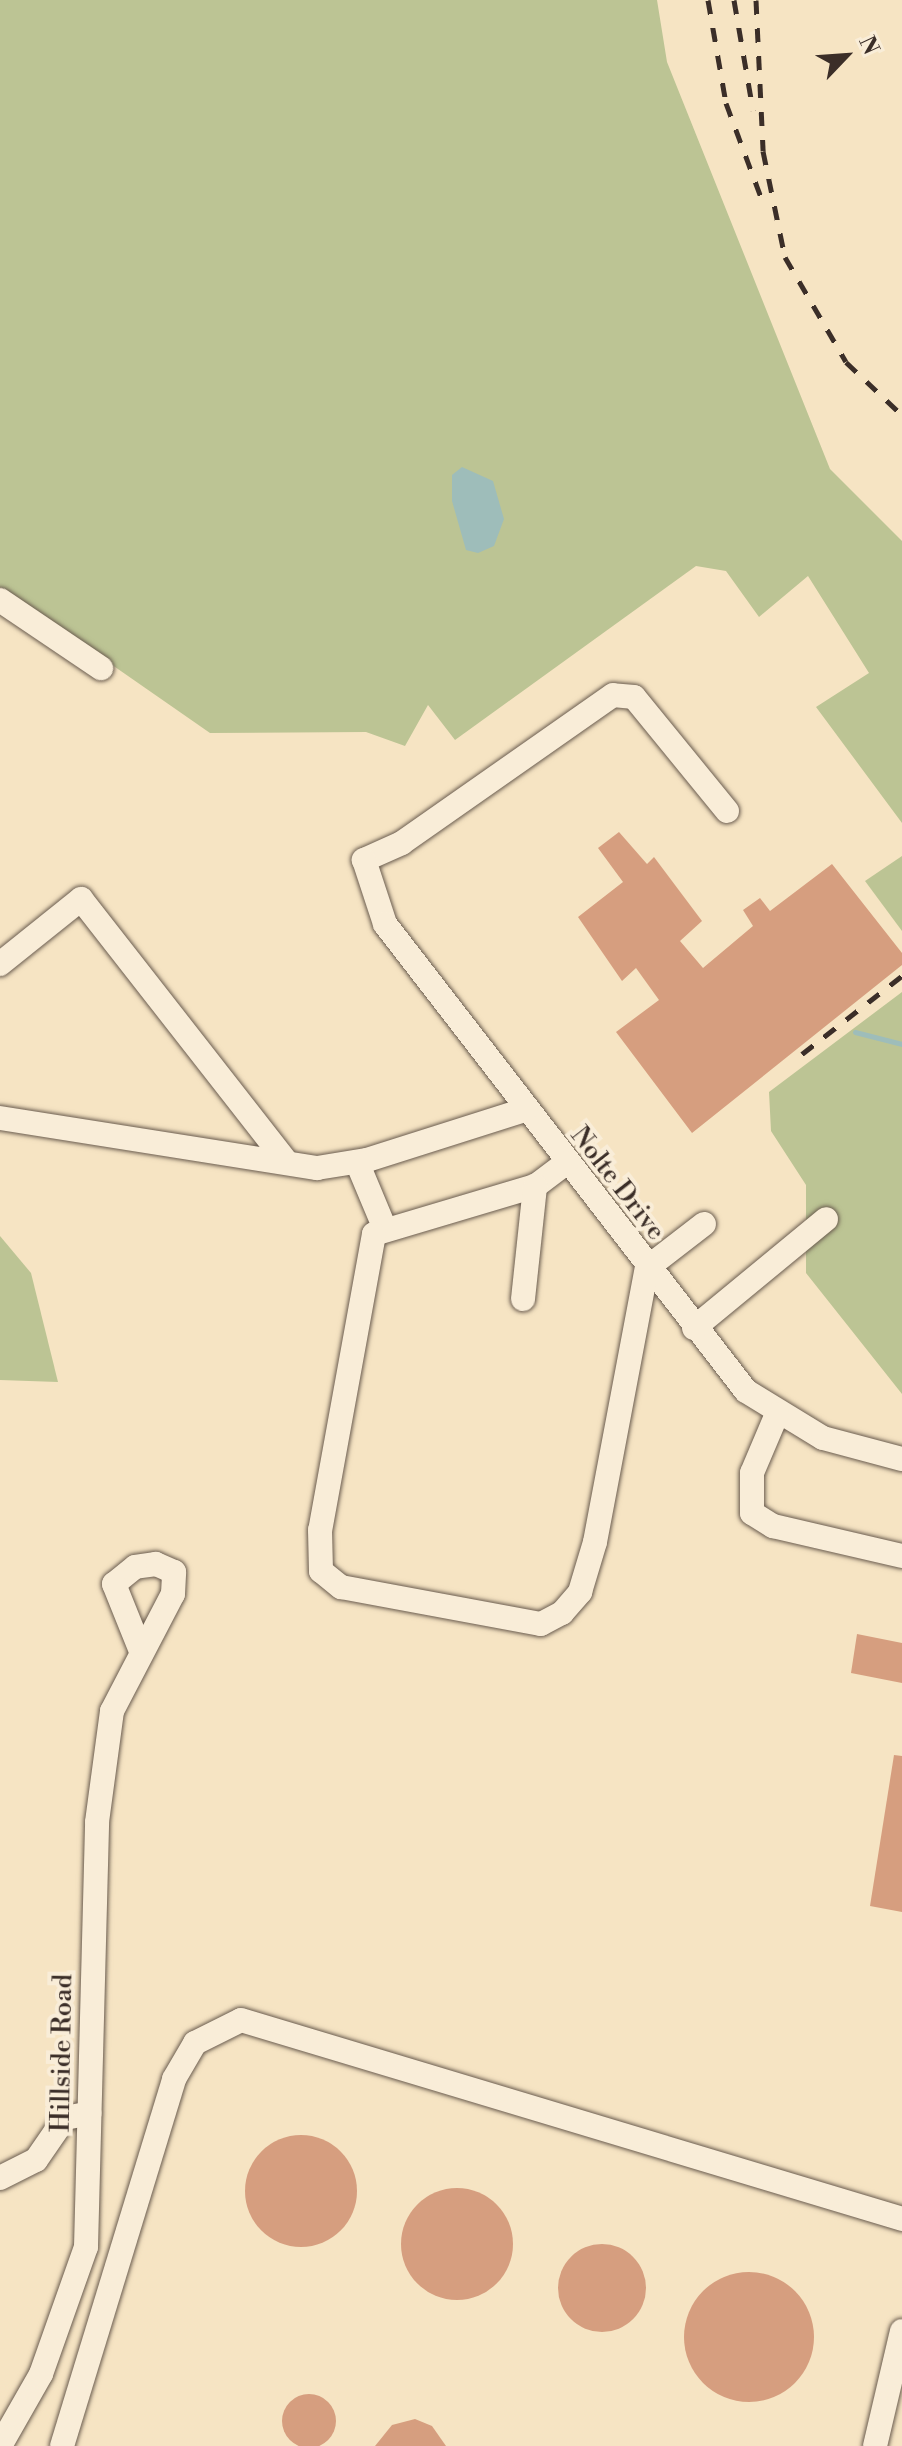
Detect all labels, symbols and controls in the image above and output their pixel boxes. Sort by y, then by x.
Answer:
north arrow [806,16,886,96]
text: N [852,32,884,59]
street label: Nolte Drive [563,1121,671,1247]
street label: Hillside Road [46,1974,80,2132]

